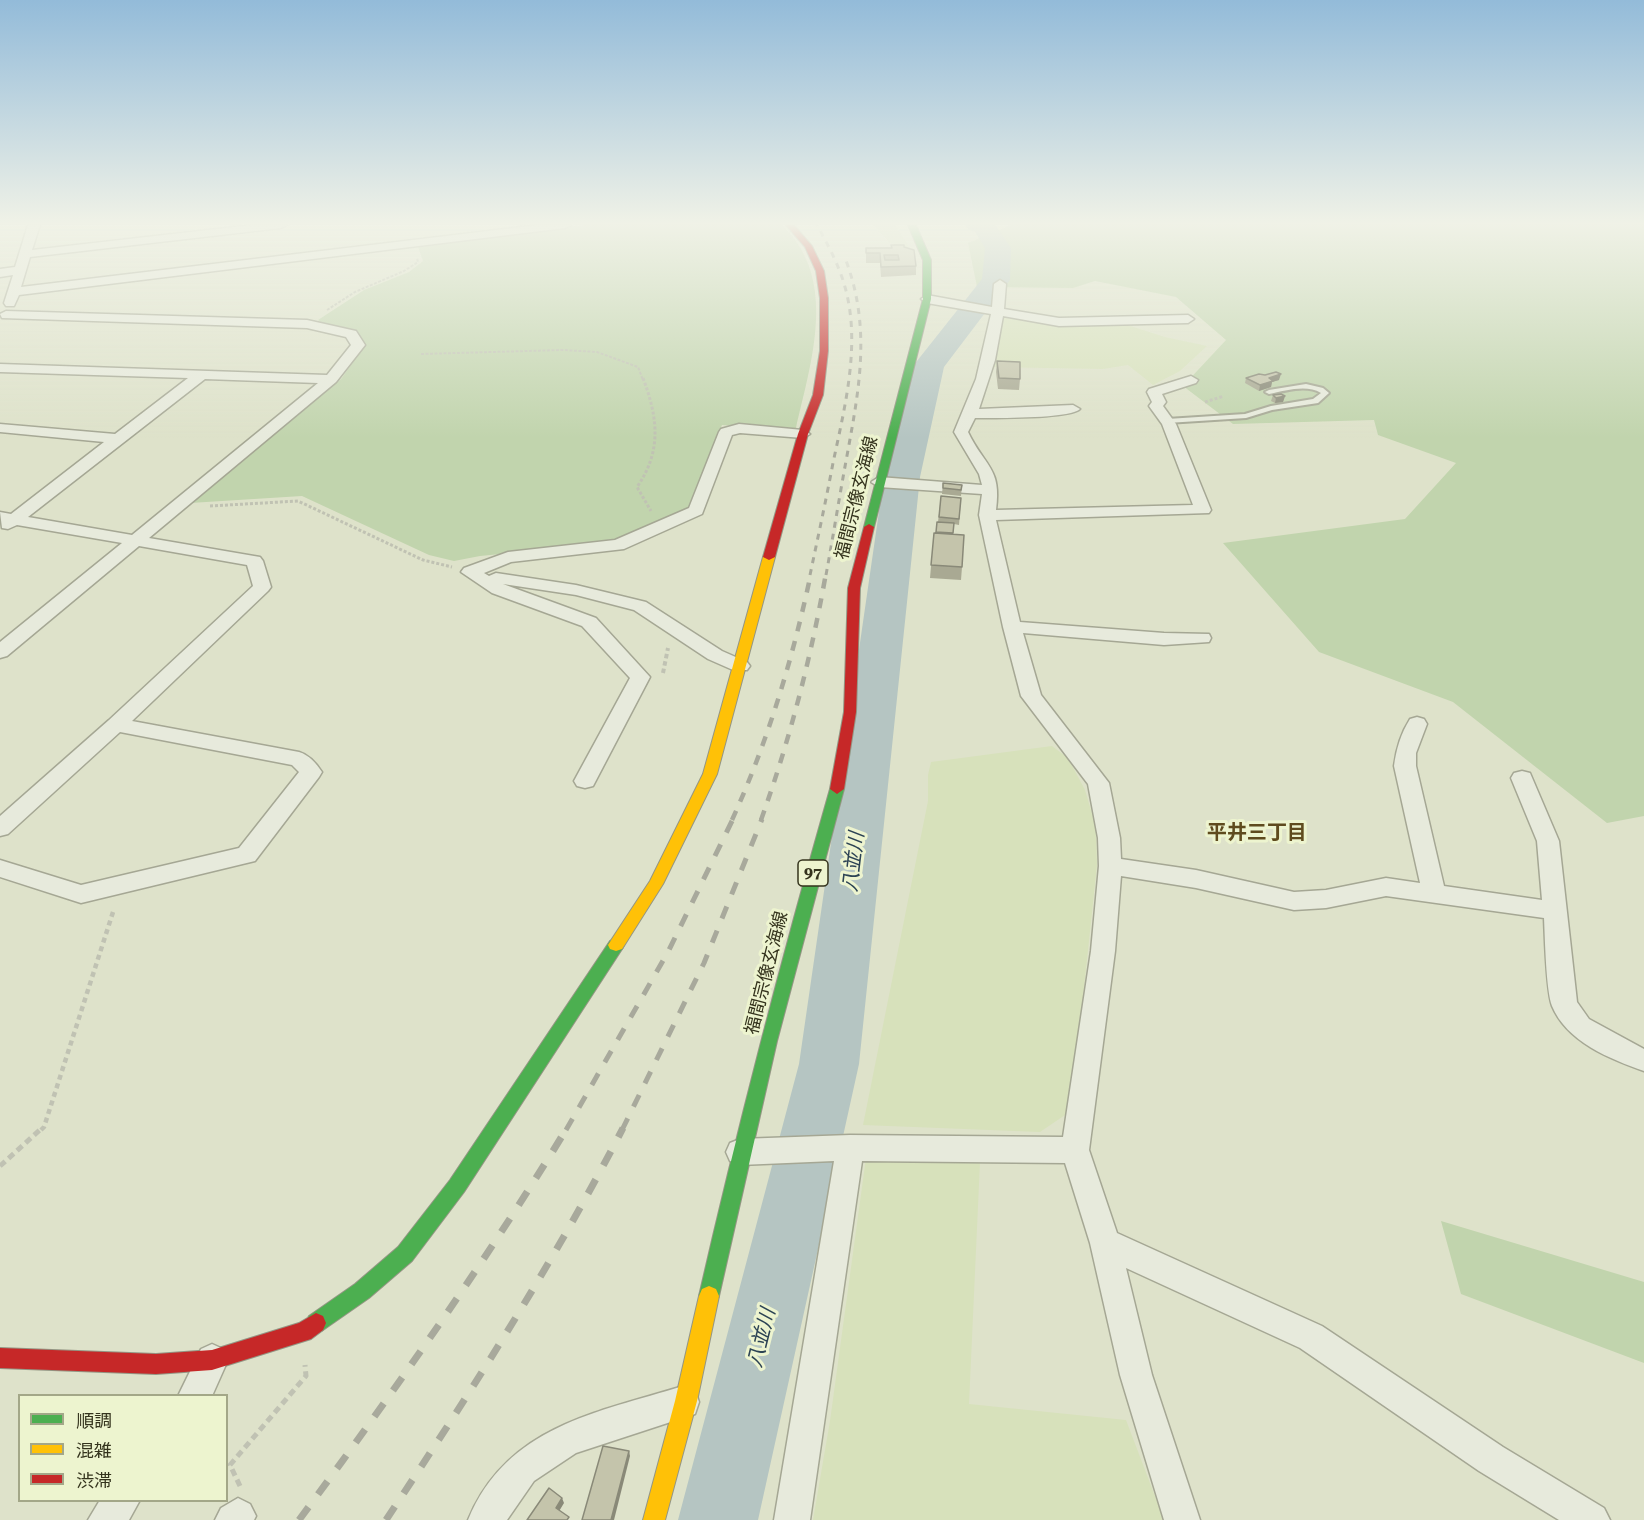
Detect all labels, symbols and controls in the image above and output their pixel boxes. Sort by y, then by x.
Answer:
street label: 福間宗像玄海線 [831,434,883,562]
district label: 平井三丁目 [1207,821,1307,845]
water label: 八並川 [838,831,870,893]
road number: 97 [798,860,828,886]
street label: 福間宗像玄海線 [741,909,793,1037]
water label: 八並川 [743,1306,781,1370]
legend [18,1394,228,1502]
text: 順調 [76,1410,112,1431]
text: 混雑 [76,1440,112,1461]
text: 渋滞 [76,1470,112,1491]

